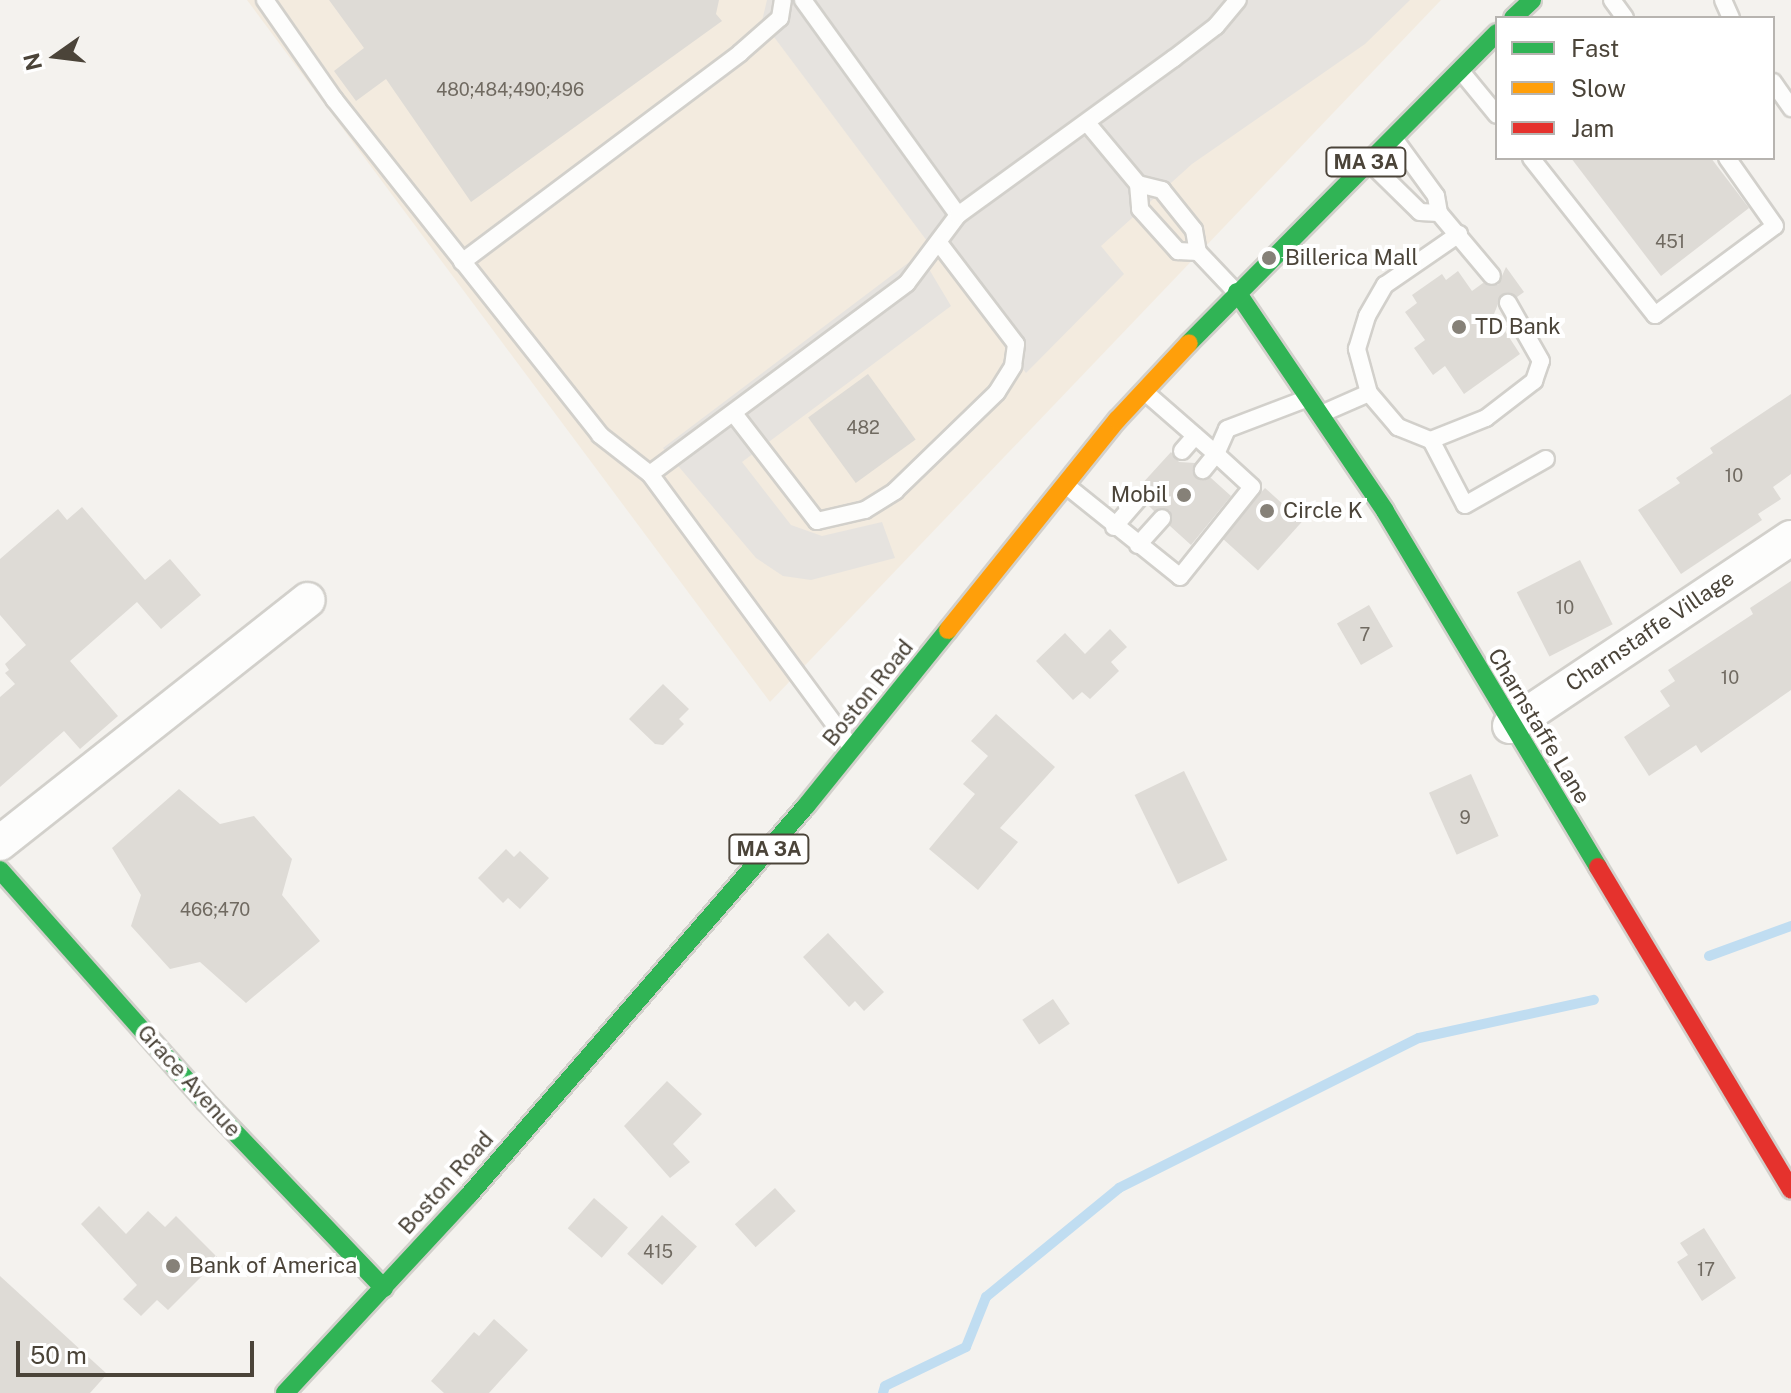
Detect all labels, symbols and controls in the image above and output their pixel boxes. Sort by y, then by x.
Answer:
north arrow [16,16,96,96]
legend [1495,16,1775,160]
text: Fast [1571,34,1619,62]
text: N [18,50,47,73]
text: Slow [1571,74,1626,102]
house number: 480;484;490;496 [436,79,584,101]
text: Jam [1571,114,1614,142]
road number: MA 3A [1324,146,1408,178]
house number: 451 [1655,231,1685,253]
place label: Billerica Mall [1285,245,1418,271]
marker: Billerica Mall [1260,249,1278,267]
place label: TD Bank [1475,314,1561,340]
marker: TD Bank [1450,318,1468,336]
house number: 482 [846,417,880,439]
house number: 10 [1725,465,1743,487]
place label: Mobil [1111,482,1168,508]
marker: Mobil [1175,486,1193,504]
place label: Circle K [1283,498,1363,524]
marker: Circle K [1258,502,1276,520]
street label: Charnstaffe Village [1561,565,1739,697]
house number: 10 [1556,597,1574,619]
house number: 7 [1360,624,1370,646]
street label: Boston Road [817,635,919,751]
street label: Charnstaffe Lane [1482,644,1596,808]
house number: 10 [1721,667,1739,689]
house number: 9 [1459,807,1471,829]
road number: MA 3A [727,833,811,865]
house number: 466;470 [180,899,250,921]
street label: Grace Avenue [132,1019,246,1143]
street label: Boston Road [393,1126,499,1240]
house number: 415 [643,1241,673,1263]
place label: Bank of America [189,1253,358,1279]
marker: Bank of America [164,1257,182,1275]
house number: 17 [1697,1259,1715,1281]
scale bar [20,1325,258,1375]
text: 50 m [30,1341,87,1369]

